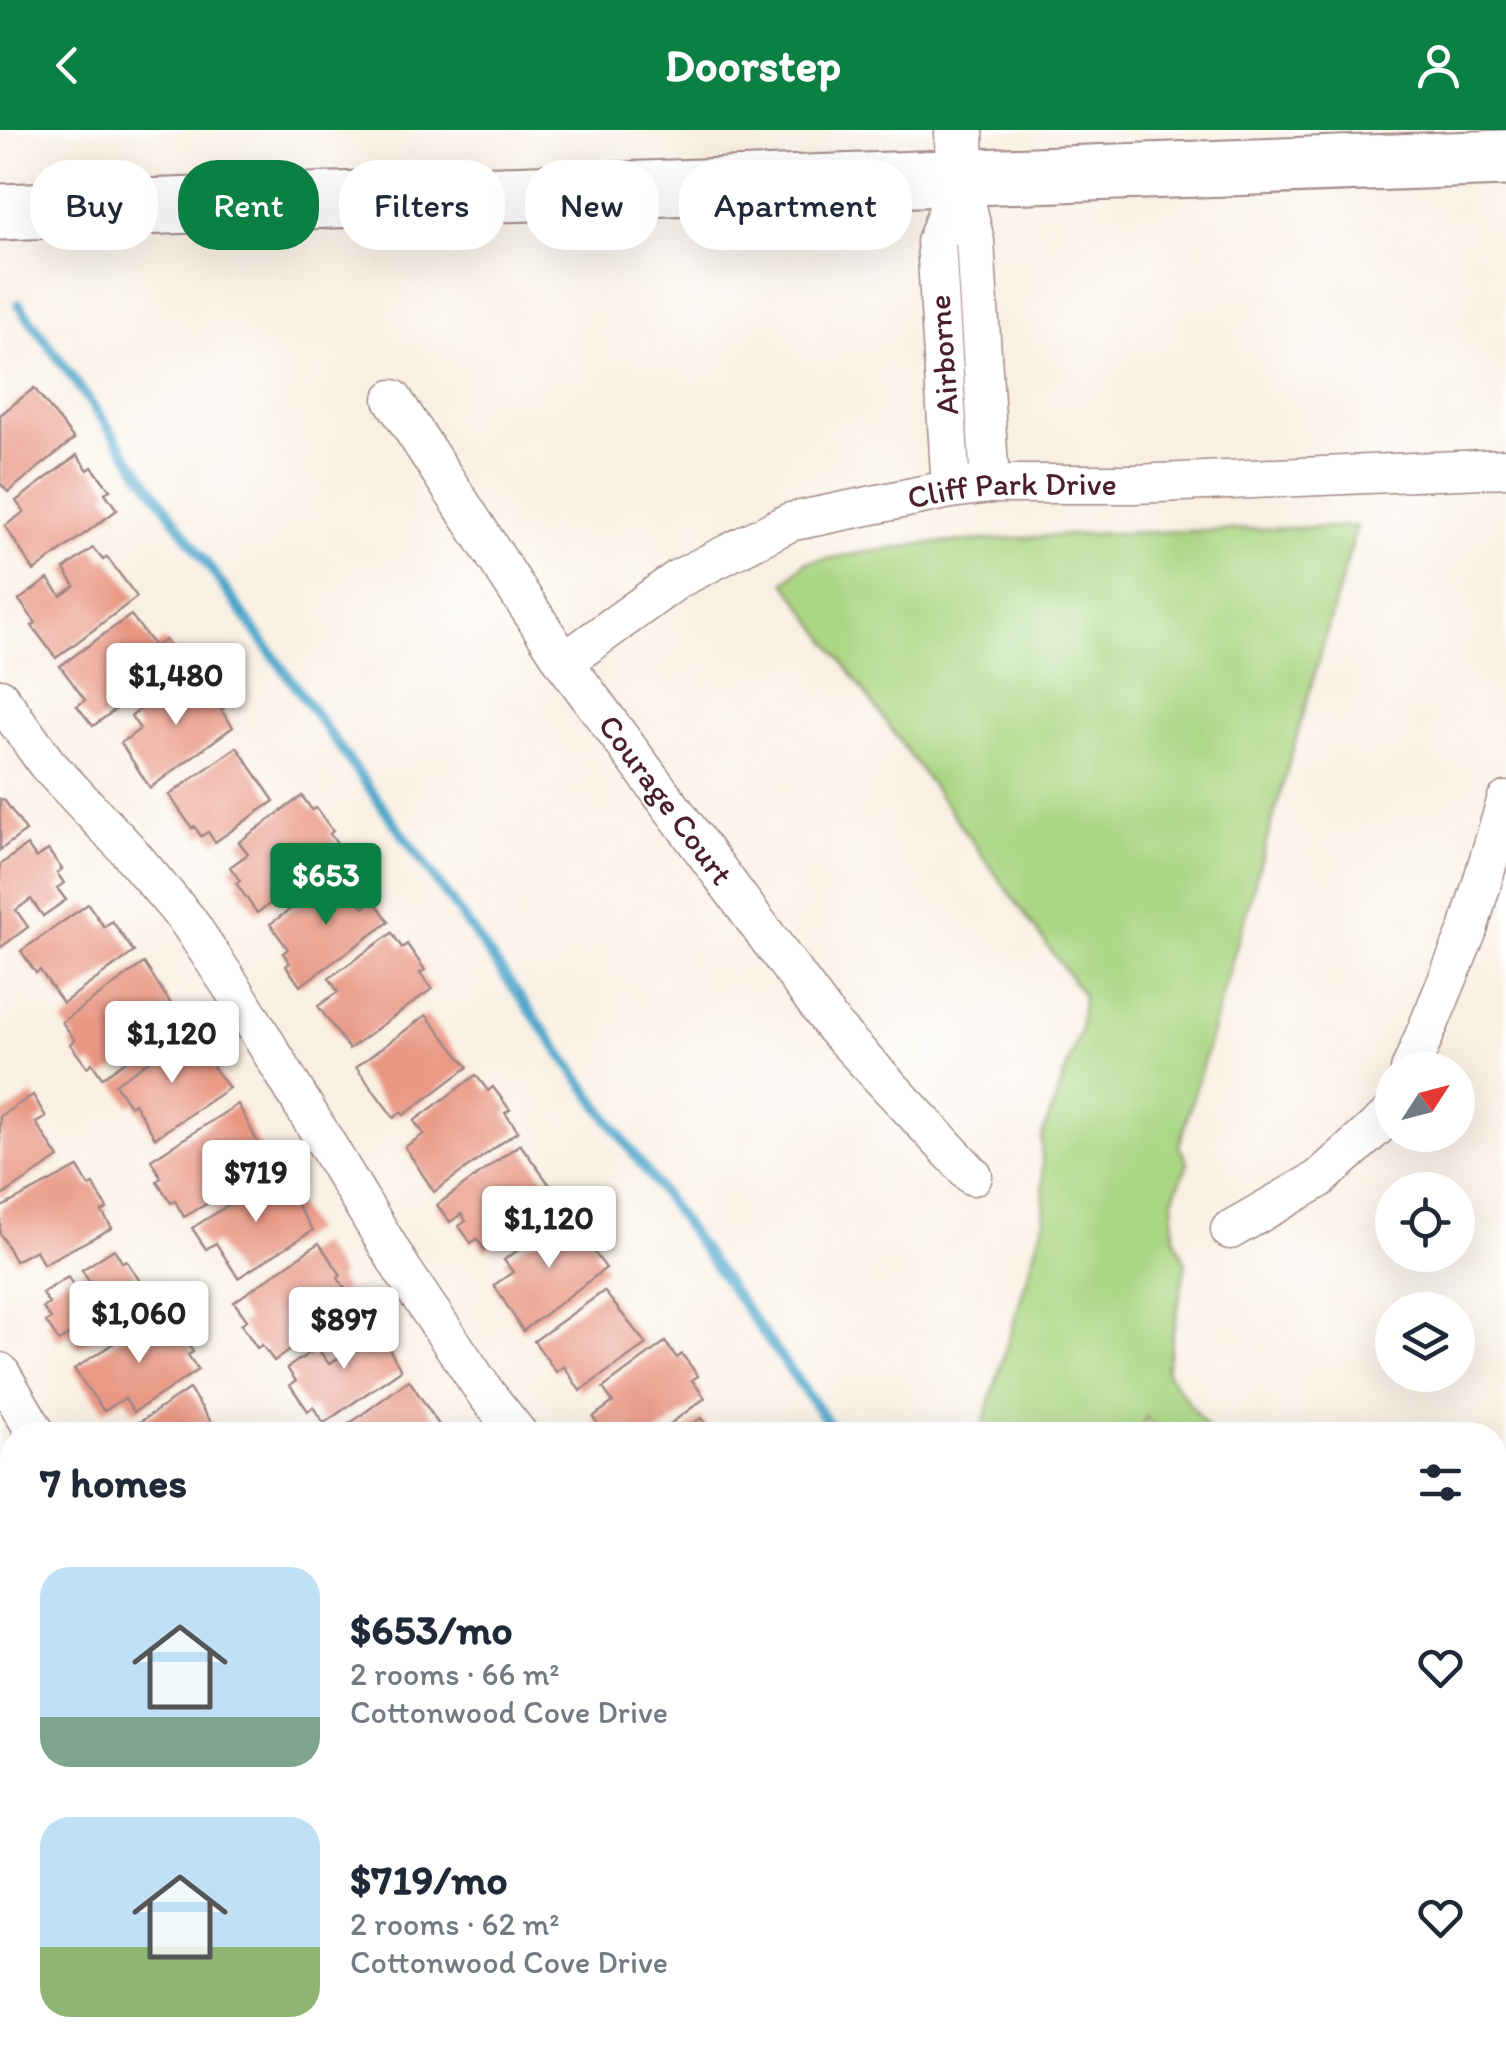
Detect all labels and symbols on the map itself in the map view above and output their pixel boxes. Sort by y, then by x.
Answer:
street label: Airborne [920,294,966,416]
street label: Cliff Park Drive [904,465,1117,516]
pin: $1,480 [95,643,257,728]
street label: Courage Court [591,707,741,892]
pin: $653 [267,843,385,928]
pin: $1,120 [91,1001,253,1086]
north arrow [1375,1052,1475,1152]
pin: $719 [197,1140,315,1225]
pin: $1,120 [468,1186,630,1271]
pin: $1,060 [58,1281,220,1366]
pin: $897 [285,1287,403,1372]

